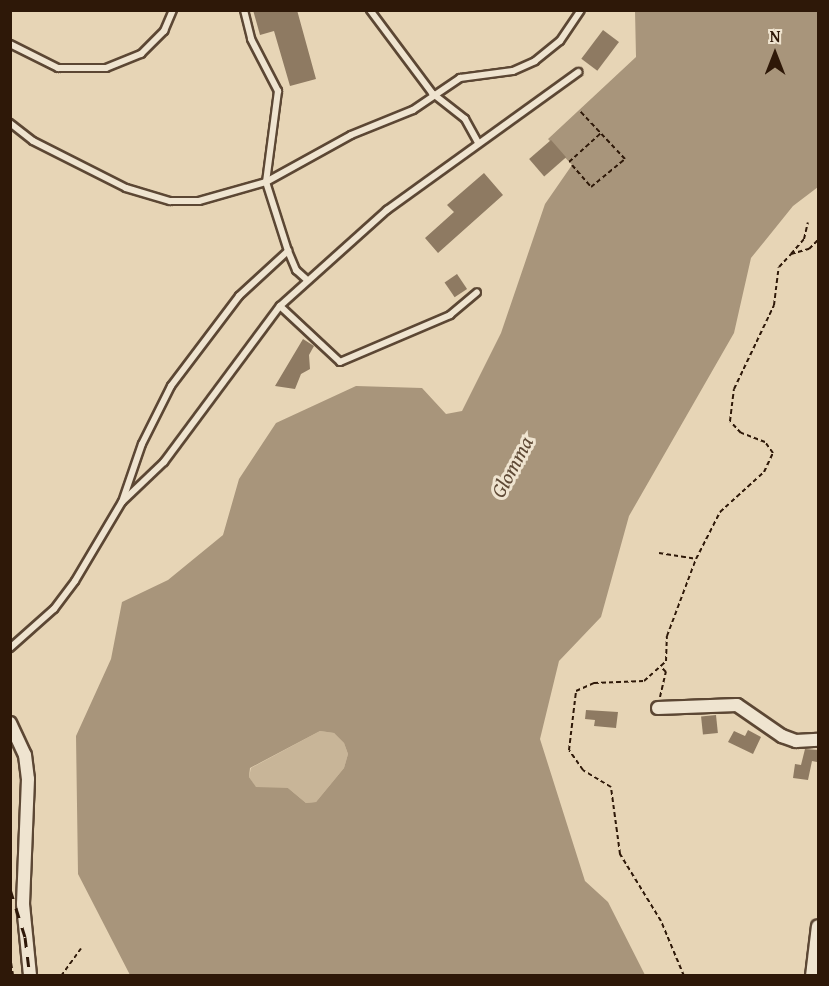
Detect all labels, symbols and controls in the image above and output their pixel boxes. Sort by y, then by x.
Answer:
north arrow [745,24,805,84]
text: N [770,24,780,48]
water label: Glomma [485,432,539,502]

